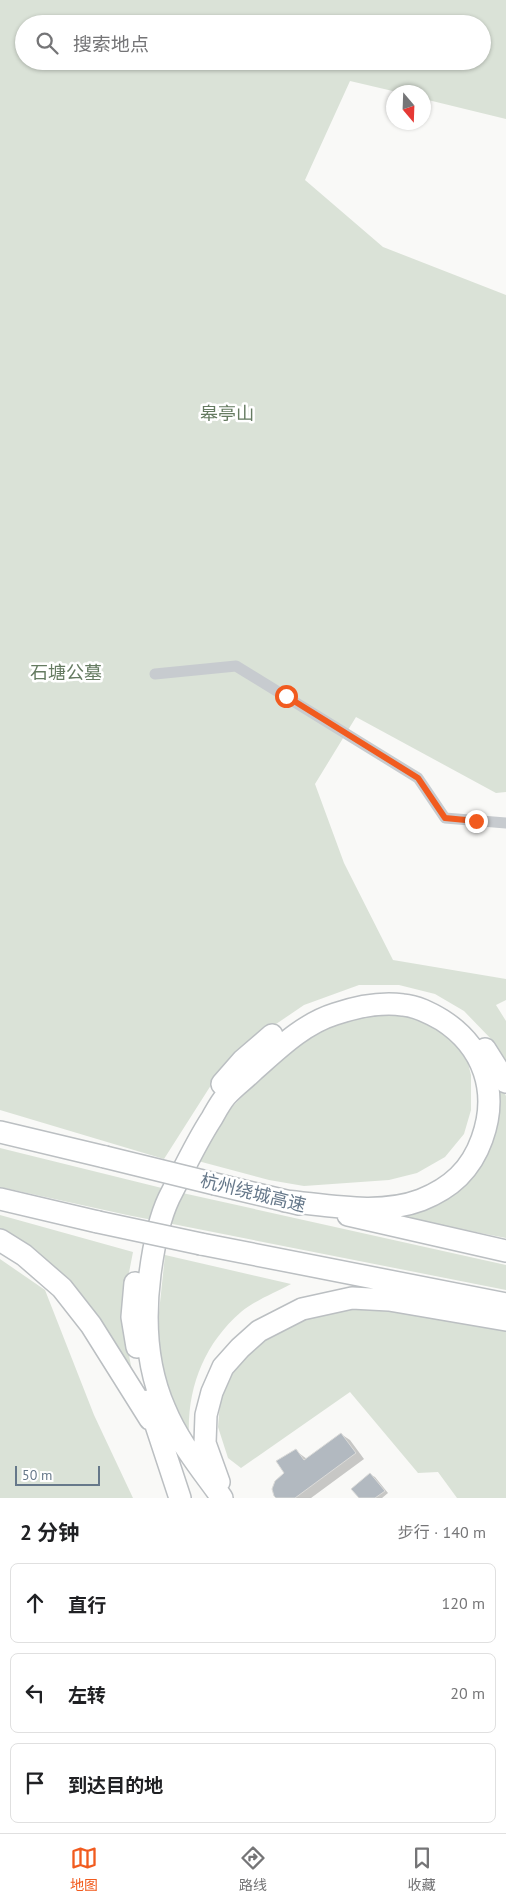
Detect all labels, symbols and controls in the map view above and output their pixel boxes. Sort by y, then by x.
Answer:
search box [15,15,491,70]
icon: search [33,29,61,57]
text: 搜索地点 [73,32,149,56]
north arrow [386,85,431,130]
park label: 皋亭山 [200,402,254,425]
park label: 石塘公墓 [30,661,102,684]
route start [275,685,298,708]
route end [465,810,488,833]
street label: 杭州绕城高速 [198,1168,308,1217]
scale bar [15,1463,100,1486]
text: 50 m [22,1466,52,1484]
text: 2 分钟 [20,1519,79,1546]
text: 步行 · 140 m [398,1522,486,1542]
icon: ahead [21,1589,49,1617]
text: 直行 [68,1593,106,1617]
text: 120 m [442,1593,485,1613]
icon: left [21,1679,49,1707]
text: 左转 [68,1683,106,1707]
text: 20 m [450,1683,485,1703]
icon: arrive [21,1769,49,1797]
text: 到达目的地 [68,1773,163,1797]
tab: 地图 [70,1844,98,1894]
tab: 路线 [239,1844,267,1894]
tab: 收藏 [408,1844,436,1894]

